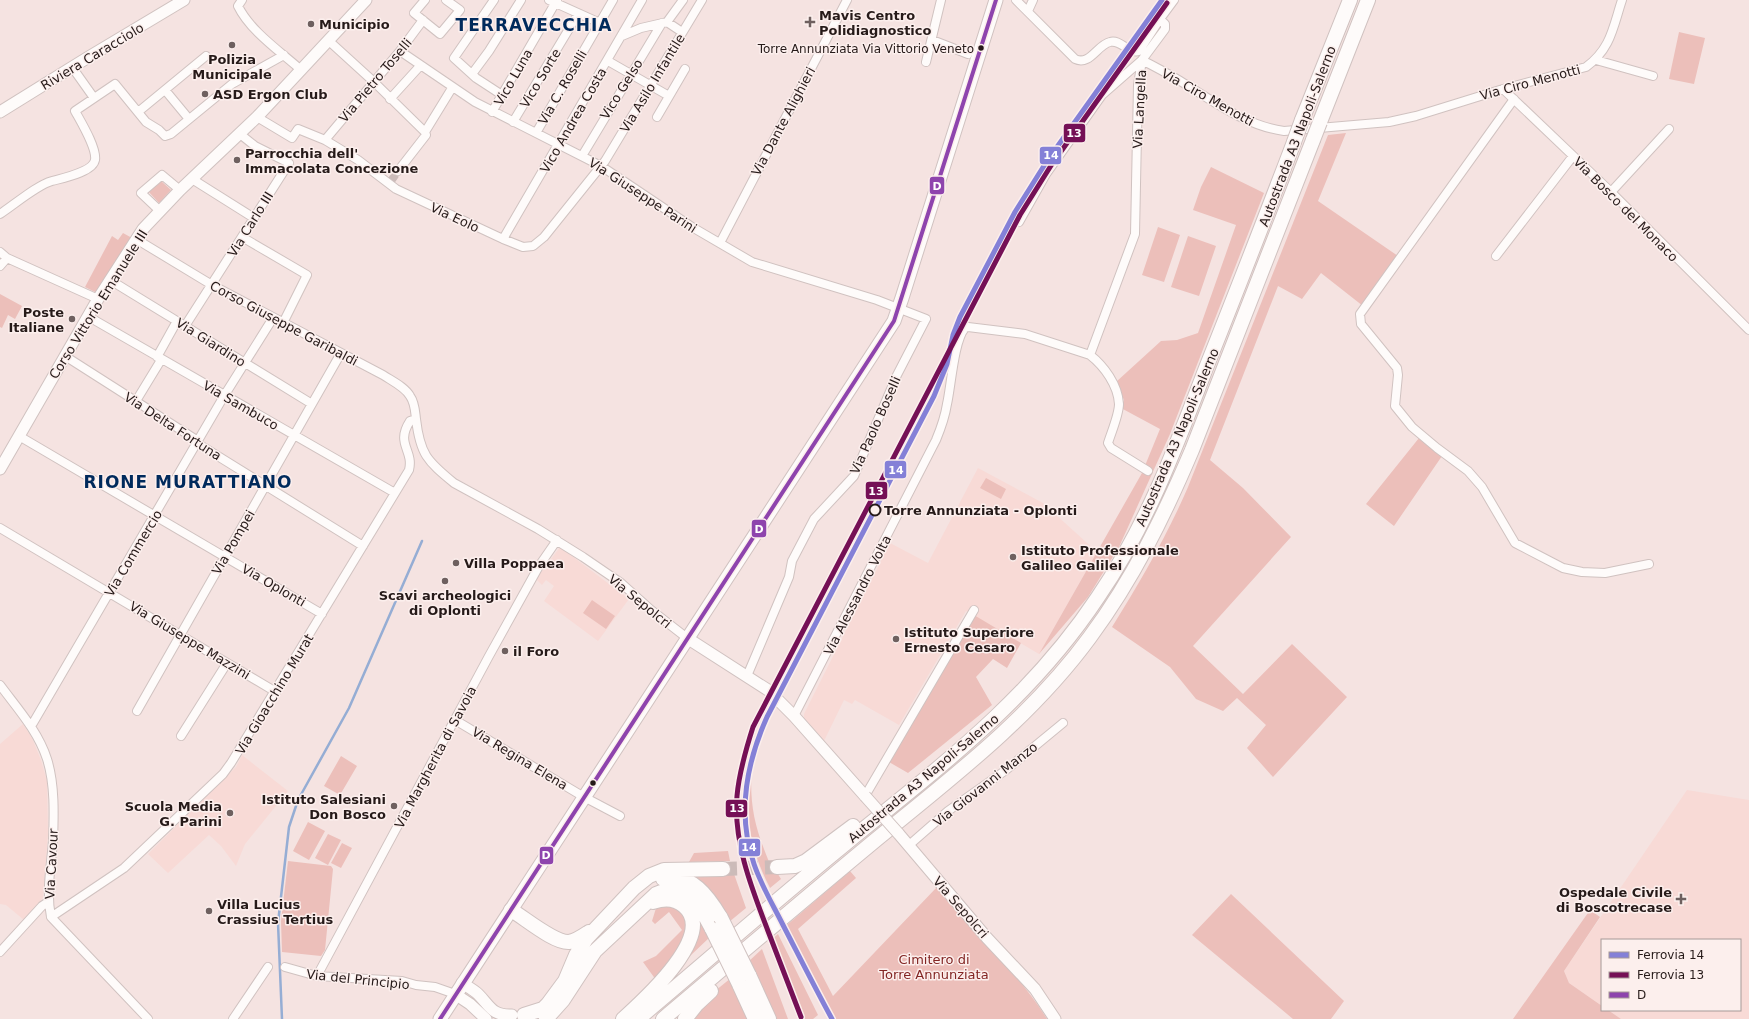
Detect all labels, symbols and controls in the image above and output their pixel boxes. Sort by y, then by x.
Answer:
place label: Mavis Centro Polidiagnostico [819,8,932,38]
district label: TERRAVECCHIA [456,15,612,35]
marker: Mavis Centro Polidiagnostico [804,16,816,28]
place label: Municipio [319,17,390,32]
marker: Municipio [306,19,316,29]
street label: Riviera Caracciolo [38,20,146,93]
street label: Via Asilo Infantile [617,31,688,135]
street label: Via Pietro Toselli [336,35,415,125]
marker: Polizia Municipale [227,40,237,50]
place label: Torre Annunziata Via Vittorio Veneto [757,42,974,56]
marker: Torre Annunziata Via Vittorio Veneto [976,43,986,53]
street label: Autostrada A3 Napoli-Salerno [1256,44,1339,228]
street label: Vico Luna [491,46,536,108]
street label: Vico Sorte [517,46,564,110]
street label: Via C. Roselli [535,47,590,127]
place label: Polizia Municipale [192,52,272,82]
street label: Vico Gelso [597,56,646,122]
street label: Via Ciro Menotti [1478,62,1582,103]
street label: Via Dante Alighieri [748,64,818,178]
street label: Vico Andrea Costa [537,65,610,175]
street label: Via Ciro Menotti [1159,66,1257,129]
street label: Via Langella [1130,69,1149,149]
place label: ASD Ergon Club [213,87,328,102]
marker: ASD Ergon Club [200,89,210,99]
line badge: 13 [1063,123,1086,143]
text: 13 [1066,127,1082,140]
place label: Parrocchia dell' Immacolata Concezione [245,146,419,176]
line badge: 14 [1039,146,1062,165]
text: 14 [1043,149,1059,162]
street label: Via Bosco del Monaco [1570,154,1681,265]
marker: Parrocchia dell' Immacolata Concezione [232,155,242,165]
street label: Via Giuseppe Parini [586,155,700,236]
line badge: D [929,176,945,195]
text: D [932,180,942,193]
street label: Via Carlo III [224,189,276,260]
street label: Via Eolo [428,200,482,235]
street label: Corso Vittorio Emanuele III [46,227,151,382]
street label: Corso Giuseppe Garibaldi [207,278,360,369]
place label: Poste Italiane [8,305,64,335]
marker: Poste Italiane [67,314,77,324]
street label: Via Giardino [173,315,248,370]
street label: Autostrada A3 Napoli-Salerno [1133,346,1222,528]
street label: Via Paolo Boselli [847,374,904,477]
street label: Via Sambuco [200,378,281,433]
street label: Via Delta Fortuna [121,389,224,463]
line badge: 14 [884,460,907,479]
text: 14 [888,464,904,477]
district label: RIONE MURATTIANO [83,472,293,492]
line badge: 13 [865,481,888,500]
text: 13 [868,485,884,498]
marker: Torre Annunziata - Oplonti [868,503,882,517]
place label: Torre Annunziata - Oplonti [884,503,1077,518]
street label: Via Commercio [102,507,165,599]
street label: Via Pompei [209,507,258,577]
line badge: D [751,519,767,538]
text: D [754,523,764,536]
street label: Via Alessandro Volta [821,533,894,658]
place label: Istituto Professionale Galileo Galilei [1021,543,1179,573]
marker: Istituto Professionale Galileo Galilei [1008,552,1018,562]
place label: Villa Poppaea [464,556,564,571]
marker: Villa Poppaea [451,558,461,568]
street label: Via Oplonti [239,561,308,610]
street label: Via Sepolcri [605,571,674,631]
marker: Scavi archeologici di Oplonti [440,576,450,586]
place label: Scavi archeologici di Oplonti [379,588,511,618]
street label: Via Giuseppe Mazzini [127,598,253,682]
place label: Istituto Superiore Ernesto Cesaro [904,625,1034,655]
street label: Via Gioacchino Murat [232,631,316,757]
marker: Istituto Superiore Ernesto Cesaro [891,634,901,644]
place label: il Foro [513,644,559,659]
marker: il Foro [500,646,510,656]
street label: Via Margherita di Savoia [392,684,479,831]
street label: Autostrada A3 Napoli-Salerno [845,711,1002,846]
street label: Via Regina Elena [469,724,570,793]
street label: Via Giovanni Manzo [930,739,1040,830]
unlabelled marker [588,778,598,788]
place label: Istituto Salesiani Don Bosco [262,792,386,822]
place label: Scuola Media G. Parini [125,799,222,829]
line badge: 13 [725,799,748,818]
marker: Istituto Salesiani Don Bosco [389,801,399,811]
text: 13 [729,802,745,815]
marker: Scuola Media G. Parini [225,808,235,818]
street label: Via Cavour [42,828,61,900]
line badge: 14 [738,838,761,857]
text: 14 [741,841,757,854]
line badge: D [539,846,554,865]
text: D [541,849,551,862]
street label: Via Sepolcri [930,874,991,941]
place label: Ospedale Civile di Boscotrecase [1556,885,1672,915]
marker: Ospedale Civile di Boscotrecase [1675,893,1687,905]
place label: Villa Lucius Crassius Tertius [217,897,333,927]
marker: Villa Lucius Crassius Tertius [204,906,214,916]
legend [1601,939,1741,1011]
text: Ferrovia 14 [1637,948,1704,962]
park label: Cimitero di Torre Annunziata [878,952,989,982]
street label: Via del Principio [306,967,410,992]
text: Ferrovia 13 [1637,968,1704,982]
text: D [1637,988,1646,1002]

